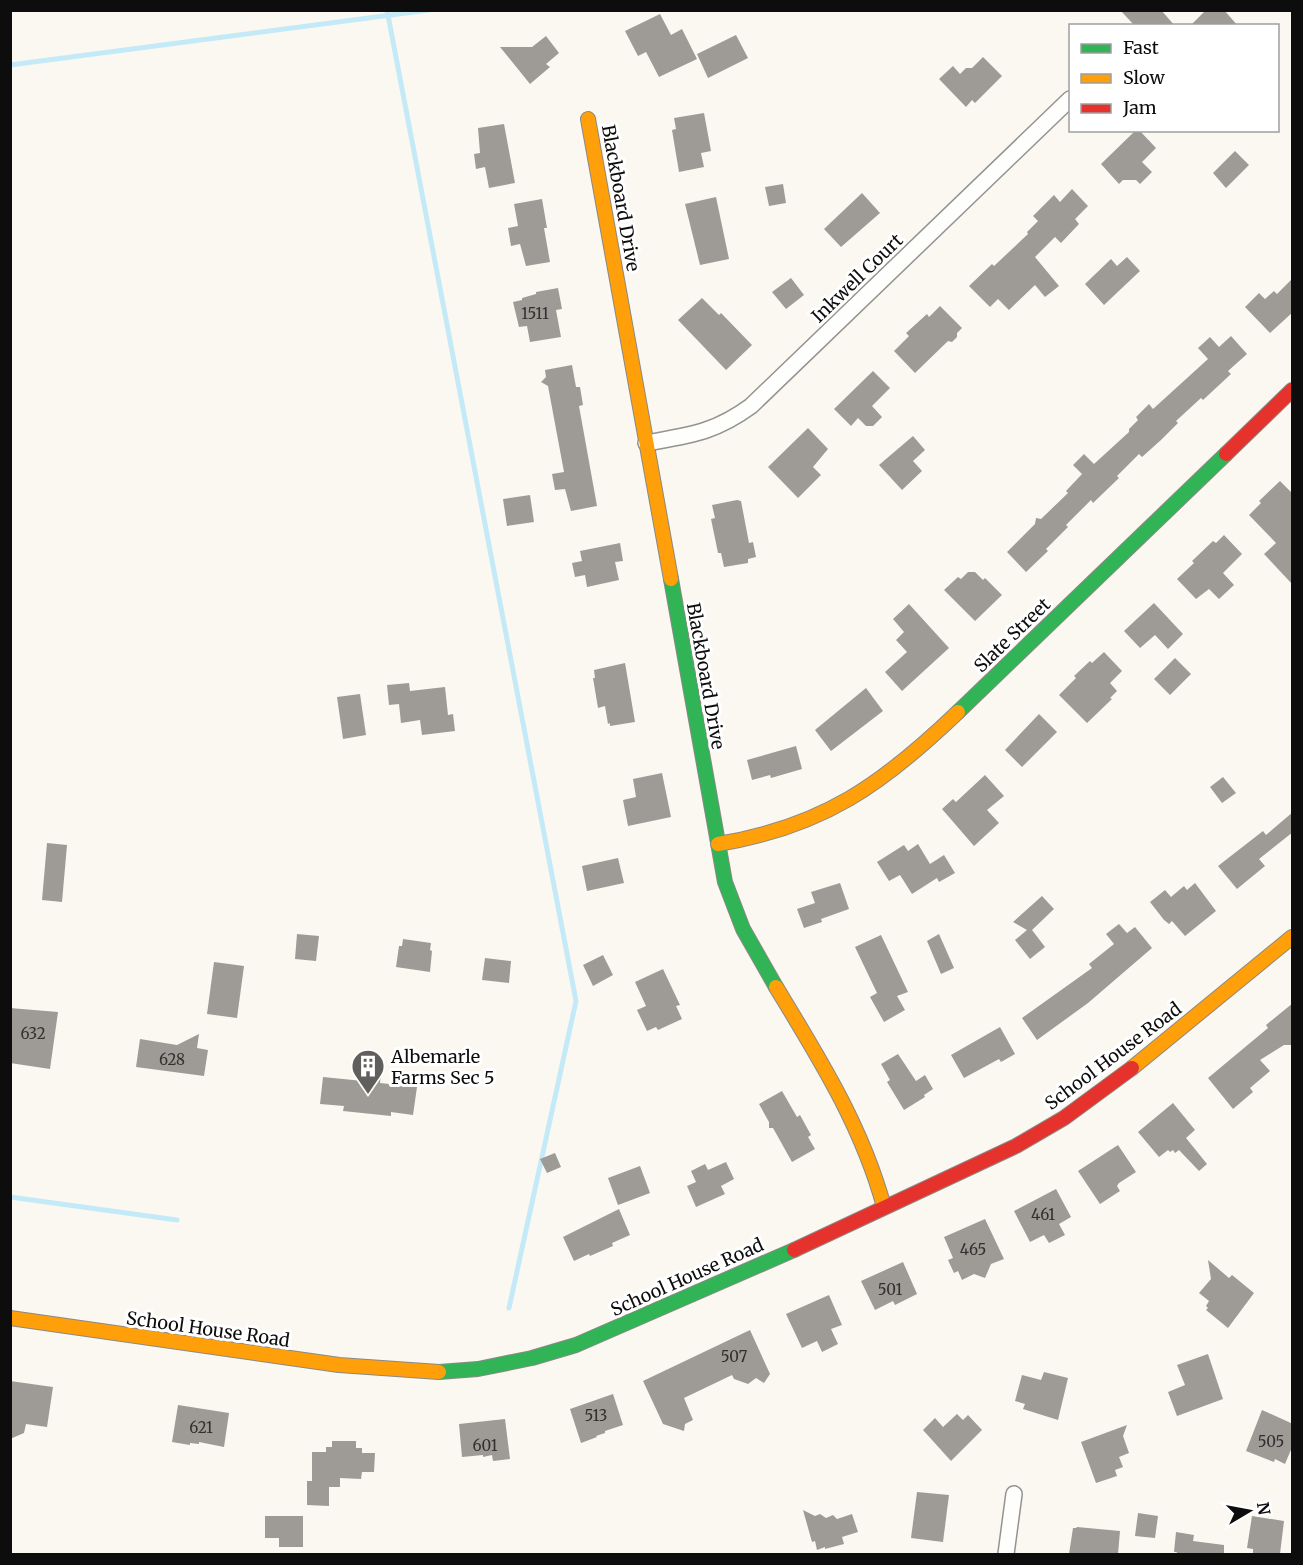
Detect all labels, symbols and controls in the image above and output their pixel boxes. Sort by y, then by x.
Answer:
legend [1069,24,1279,132]
text: Fast [1123,36,1159,59]
text: Slow [1123,66,1166,89]
text: Jam [1122,96,1157,119]
street label: Blackboard Drive [597,123,645,273]
street label: Inkwell Court [807,229,907,327]
house number: 1511 [521,304,549,323]
street label: Slate Street [969,593,1055,677]
street label: Blackboard Drive [682,601,730,751]
street label: School House Road [1040,997,1186,1115]
house number: 632 [20,1024,46,1043]
place label: Albemarle Farms Sec 5 [390,1045,494,1089]
building icon: Albemarle Farms Sec 5 [350,1048,386,1095]
house number: 628 [159,1050,185,1069]
house number: 461 [1031,1205,1055,1224]
street label: School House Road [607,1233,767,1321]
house number: 465 [960,1240,986,1259]
house number: 501 [878,1280,902,1299]
street label: School House Road [125,1306,291,1352]
house number: 507 [721,1347,748,1366]
house number: 513 [585,1406,607,1425]
house number: 621 [189,1418,213,1437]
house number: 505 [1258,1432,1284,1451]
house number: 601 [473,1436,498,1455]
north arrow [1219,1481,1279,1541]
text: N [1253,1500,1275,1517]

